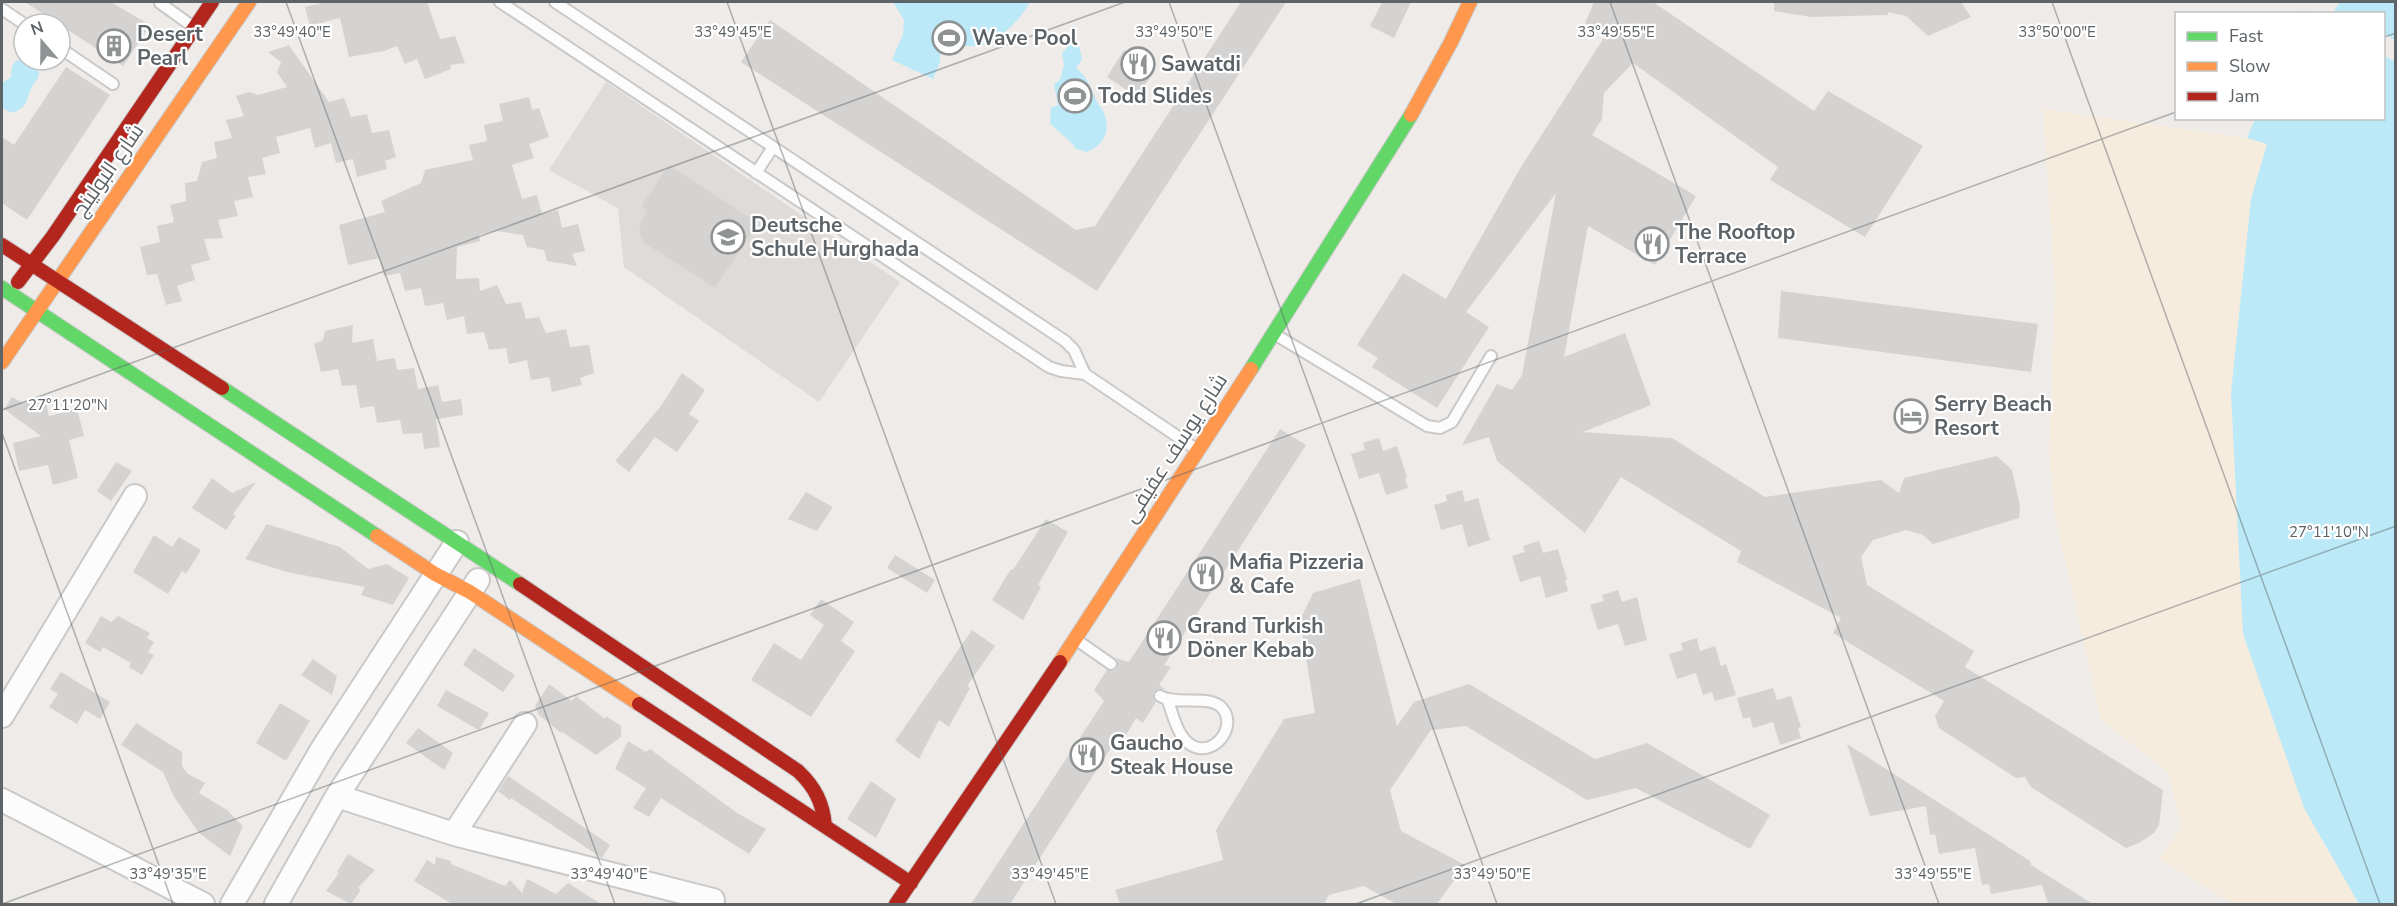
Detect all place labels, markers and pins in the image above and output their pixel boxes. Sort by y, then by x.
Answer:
place label: Desert Pearl [137,20,204,72]
sports icon: Wave Pool [931,20,967,56]
place label: Wave Pool [972,24,1078,52]
building icon: Desert Pearl [96,28,132,64]
restaurant icon: Sawatdi [1120,46,1156,82]
place label: Sawatdi [1161,50,1241,78]
sports icon: Todd Slides [1057,78,1093,114]
place label: Todd Slides [1098,82,1212,110]
place label: Deutsche Schule Hurghada [751,211,919,263]
place label: The Rooftop Terrace [1675,218,1795,270]
school or university icon: Deutsche Schule Hurghada [710,219,746,255]
restaurant icon: The Rooftop Terrace [1634,226,1670,262]
place label: Serry Beach Resort [1934,390,2052,442]
hotel icon: Serry Beach Resort [1893,398,1929,434]
place label: Mafia Pizzeria & Cafe [1229,548,1364,600]
restaurant icon: Mafia Pizzeria & Cafe [1188,556,1224,592]
place label: Grand Turkish Döner Kebab [1187,612,1324,664]
restaurant icon: Grand Turkish Döner Kebab [1146,620,1182,656]
place label: Gaucho Steak House [1110,729,1233,781]
restaurant icon: Gaucho Steak House [1069,737,1105,773]

